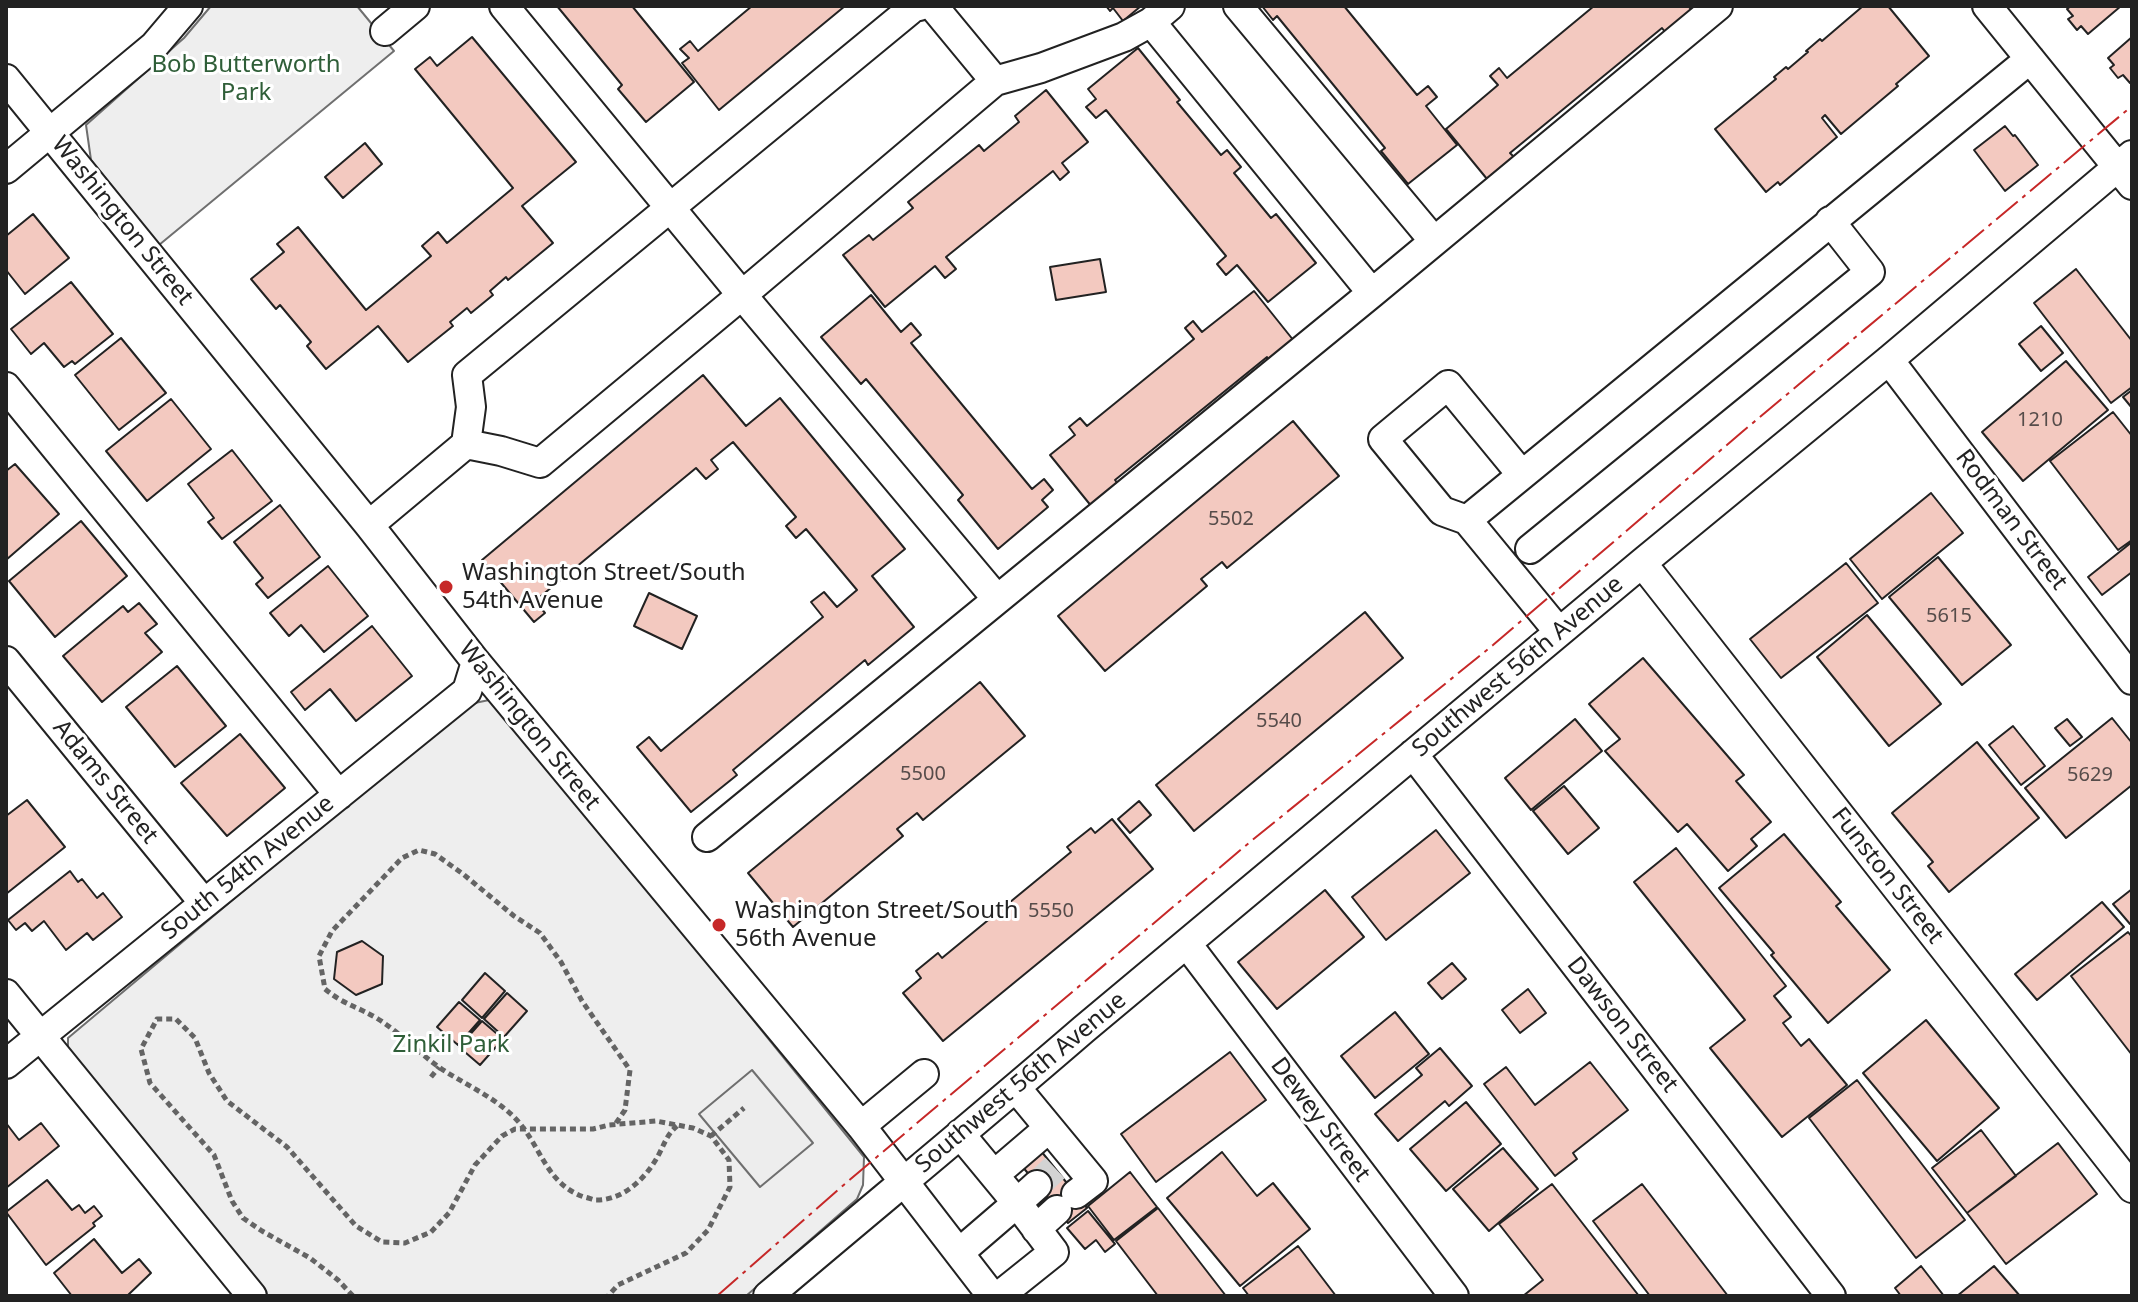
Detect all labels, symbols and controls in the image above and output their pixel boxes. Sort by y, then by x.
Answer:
park label: Bob Butterworth Park [151,51,341,107]
street label: Washington Street [45,131,199,311]
house number: 1210 [2017,408,2063,432]
street label: Rodman Street [1949,444,2073,596]
house number: 5502 [1208,507,1254,531]
place label: Washington Street/South 54th Avenue [462,559,746,615]
street label: Southwest 56th Avenue [1407,570,1629,764]
marker: Washington Street/South 54th Avenue [437,578,455,596]
house number: 5615 [1926,604,1972,628]
street label: Washington Street [452,636,606,816]
house number: 5540 [1256,709,1302,733]
street label: Adams Street [46,714,164,850]
house number: 5500 [900,762,946,786]
house number: 5629 [2067,763,2113,787]
street label: South 54th Avenue [156,790,340,946]
street label: Funston Street [1825,802,1949,950]
place label: Washington Street/South 56th Avenue [735,897,1019,953]
house number: 5550 [1028,899,1074,923]
marker: Washington Street/South 56th Avenue [710,916,728,934]
street label: Dawson Street [1560,952,1684,1098]
street label: Southwest 56th Avenue [910,986,1132,1180]
park label: Zinkil Park [393,1031,509,1059]
street label: Dewey Street [1264,1052,1376,1188]

